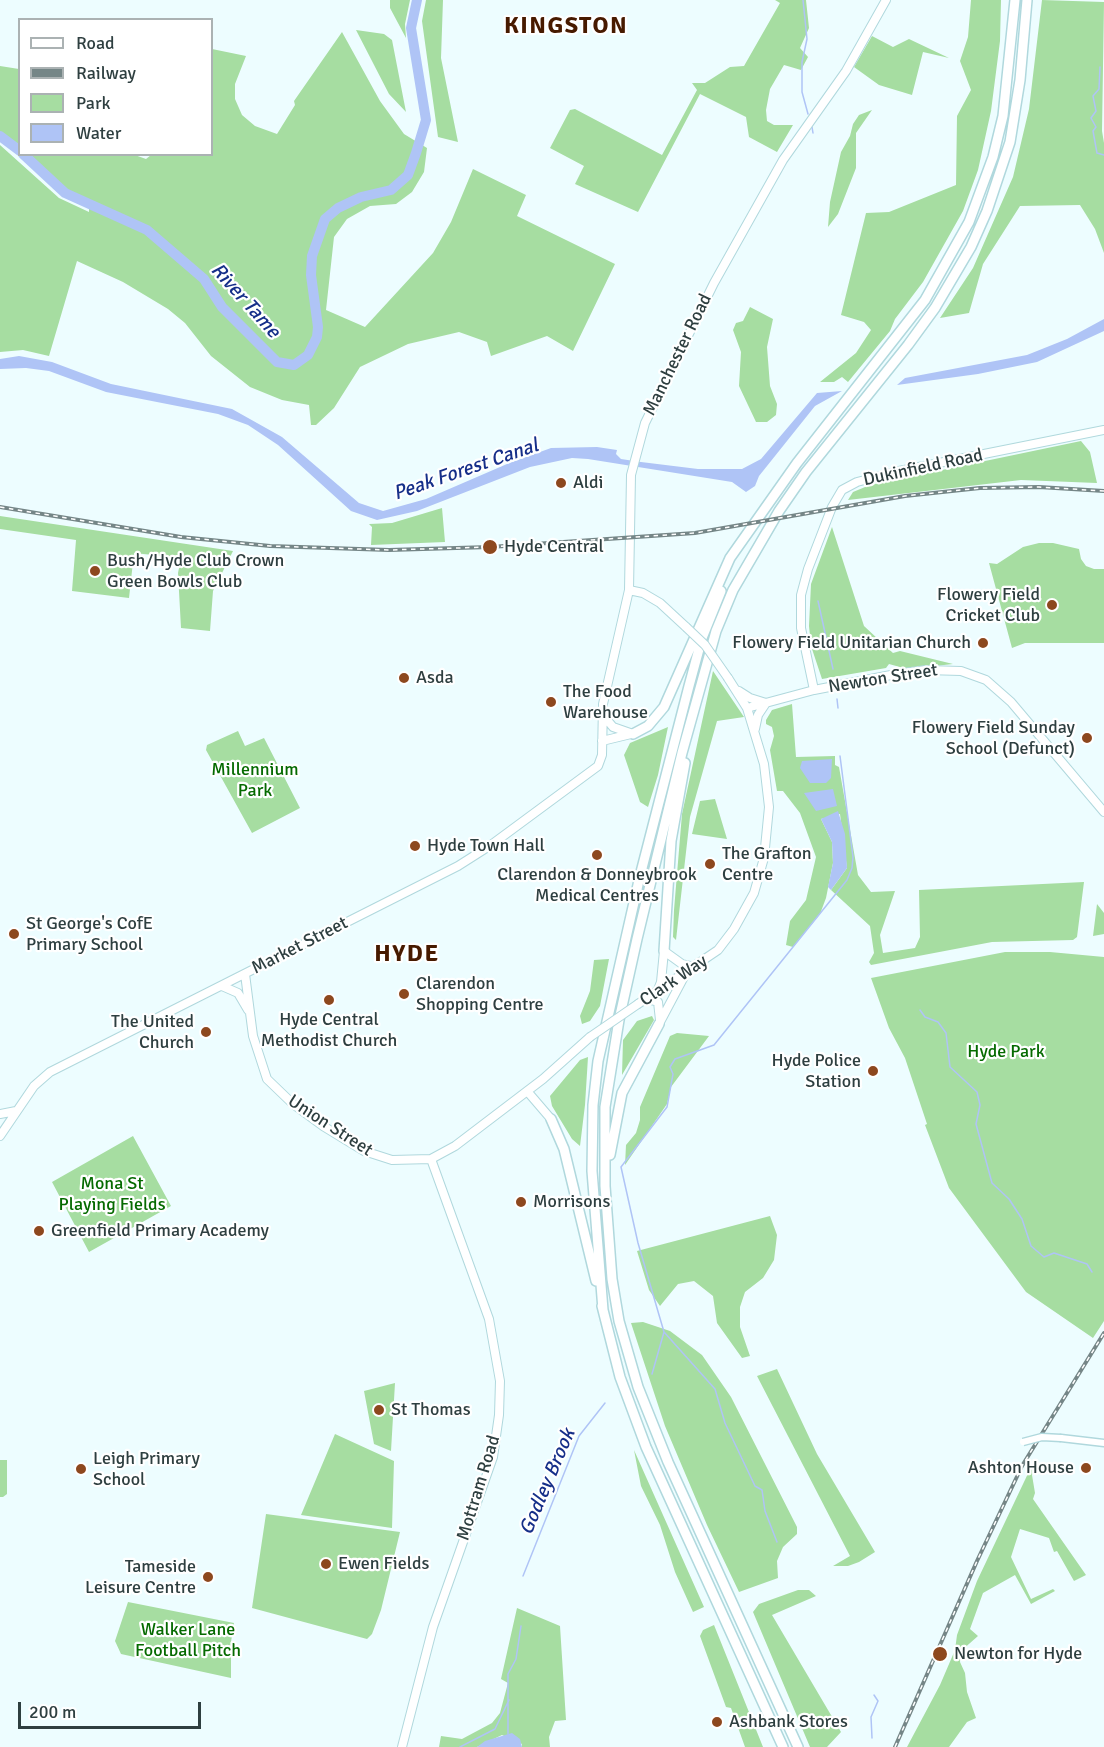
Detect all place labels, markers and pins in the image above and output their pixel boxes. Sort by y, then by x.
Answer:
place label: Aldi [573,472,603,494]
marker: Aldi [554,476,568,490]
place label: Hyde Central [504,536,604,558]
marker: Hyde Central [481,538,499,556]
place label: Bush/Hyde Club Crown Green Bowls Club [107,550,284,592]
marker: Bush/Hyde Club Crown Green Bowls Club [88,564,102,578]
place label: Flowery Field Cricket Club [937,584,1040,626]
marker: Flowery Field Cricket Club [1045,598,1059,612]
place label: Flowery Field Unitarian Church [732,632,971,654]
marker: Flowery Field Unitarian Church [976,636,990,650]
place label: Asda [416,667,454,689]
marker: Asda [397,671,411,685]
place label: The Food Warehouse [563,681,648,724]
marker: The Food Warehouse [544,695,558,709]
place label: Flowery Field Sunday School (Defunct) [912,717,1075,760]
marker: Flowery Field Sunday School (Defunct) [1080,731,1094,745]
place label: Hyde Town Hall [427,835,545,857]
marker: Hyde Town Hall [408,839,422,853]
place label: The Grafton Centre [722,843,812,886]
marker: Clarendon & Donneybrook Medical Centres [590,848,604,862]
marker: The Grafton Centre [703,857,717,871]
place label: Clarendon & Donneybrook Medical Centres [497,864,697,906]
place label: St George's CofE Primary School [26,913,153,956]
marker: St George's CofE Primary School [7,927,21,941]
place label: Clarendon Shopping Centre [416,973,544,1016]
marker: Clarendon Shopping Centre [397,987,411,1001]
marker: Hyde Central Methodist Church [322,993,336,1007]
place label: Hyde Central Methodist Church [261,1009,397,1052]
place label: The United Church [111,1011,194,1054]
marker: The United Church [199,1025,213,1039]
place label: Hyde Police Station [772,1050,861,1092]
marker: Hyde Police Station [866,1064,880,1078]
place label: Morrisons [533,1191,610,1213]
marker: Morrisons [514,1195,528,1209]
place label: Greenfield Primary Academy [51,1220,269,1242]
marker: Greenfield Primary Academy [32,1224,46,1238]
place label: St Thomas [391,1399,471,1421]
marker: St Thomas [372,1403,386,1417]
place label: Leigh Primary School [93,1448,200,1490]
place label: Ashton House [968,1457,1074,1479]
marker: Ashton House [1079,1461,1093,1475]
marker: Leigh Primary School [74,1462,88,1476]
place label: Ewen Fields [338,1553,429,1575]
place label: Tameside Leisure Centre [85,1556,196,1598]
marker: Ewen Fields [319,1557,333,1571]
marker: Tameside Leisure Centre [201,1570,215,1584]
place label: Newton for Hyde [954,1643,1082,1665]
marker: Newton for Hyde [931,1645,949,1663]
place label: Ashbank Stores [729,1711,848,1733]
marker: Ashbank Stores [710,1715,724,1729]

